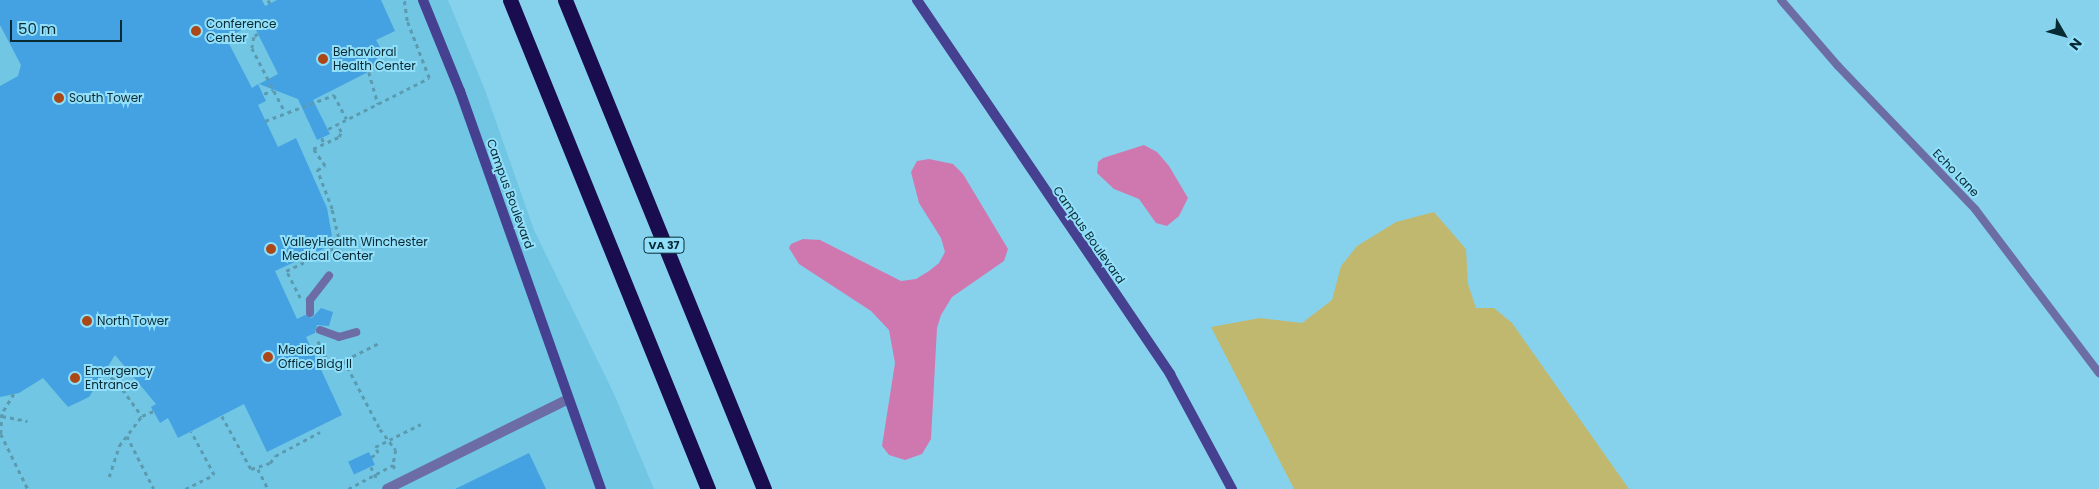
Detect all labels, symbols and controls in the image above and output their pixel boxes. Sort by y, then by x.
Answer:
scale bar [12,10,125,42]
north arrow [2039,10,2089,60]
place label: Conference Center [206,17,276,45]
text: 50 m [18,18,56,39]
marker: Conference Center [190,25,202,37]
text: N [2065,34,2087,55]
place label: Behavioral Health Center [333,45,416,73]
marker: Behavioral Health Center [317,53,329,65]
place label: South Tower [69,91,143,105]
marker: South Tower [53,92,65,104]
street label: Campus Boulevard [483,137,537,251]
street label: Echo Lane [1930,146,1982,200]
street label: Campus Boulevard [1050,184,1128,286]
place label: ValleyHealth Winchester Medical Center [282,235,428,263]
road number: VA 37 [643,236,685,254]
marker: ValleyHealth Winchester Medical Center [264,242,278,256]
place label: North Tower [97,314,169,328]
marker: North Tower [81,315,93,327]
place label: Medical Office Bldg II [278,343,352,371]
marker: Medical Office Bldg II [262,351,274,363]
place label: Emergency Entrance [85,364,153,392]
marker: Emergency Entrance [69,372,81,384]

